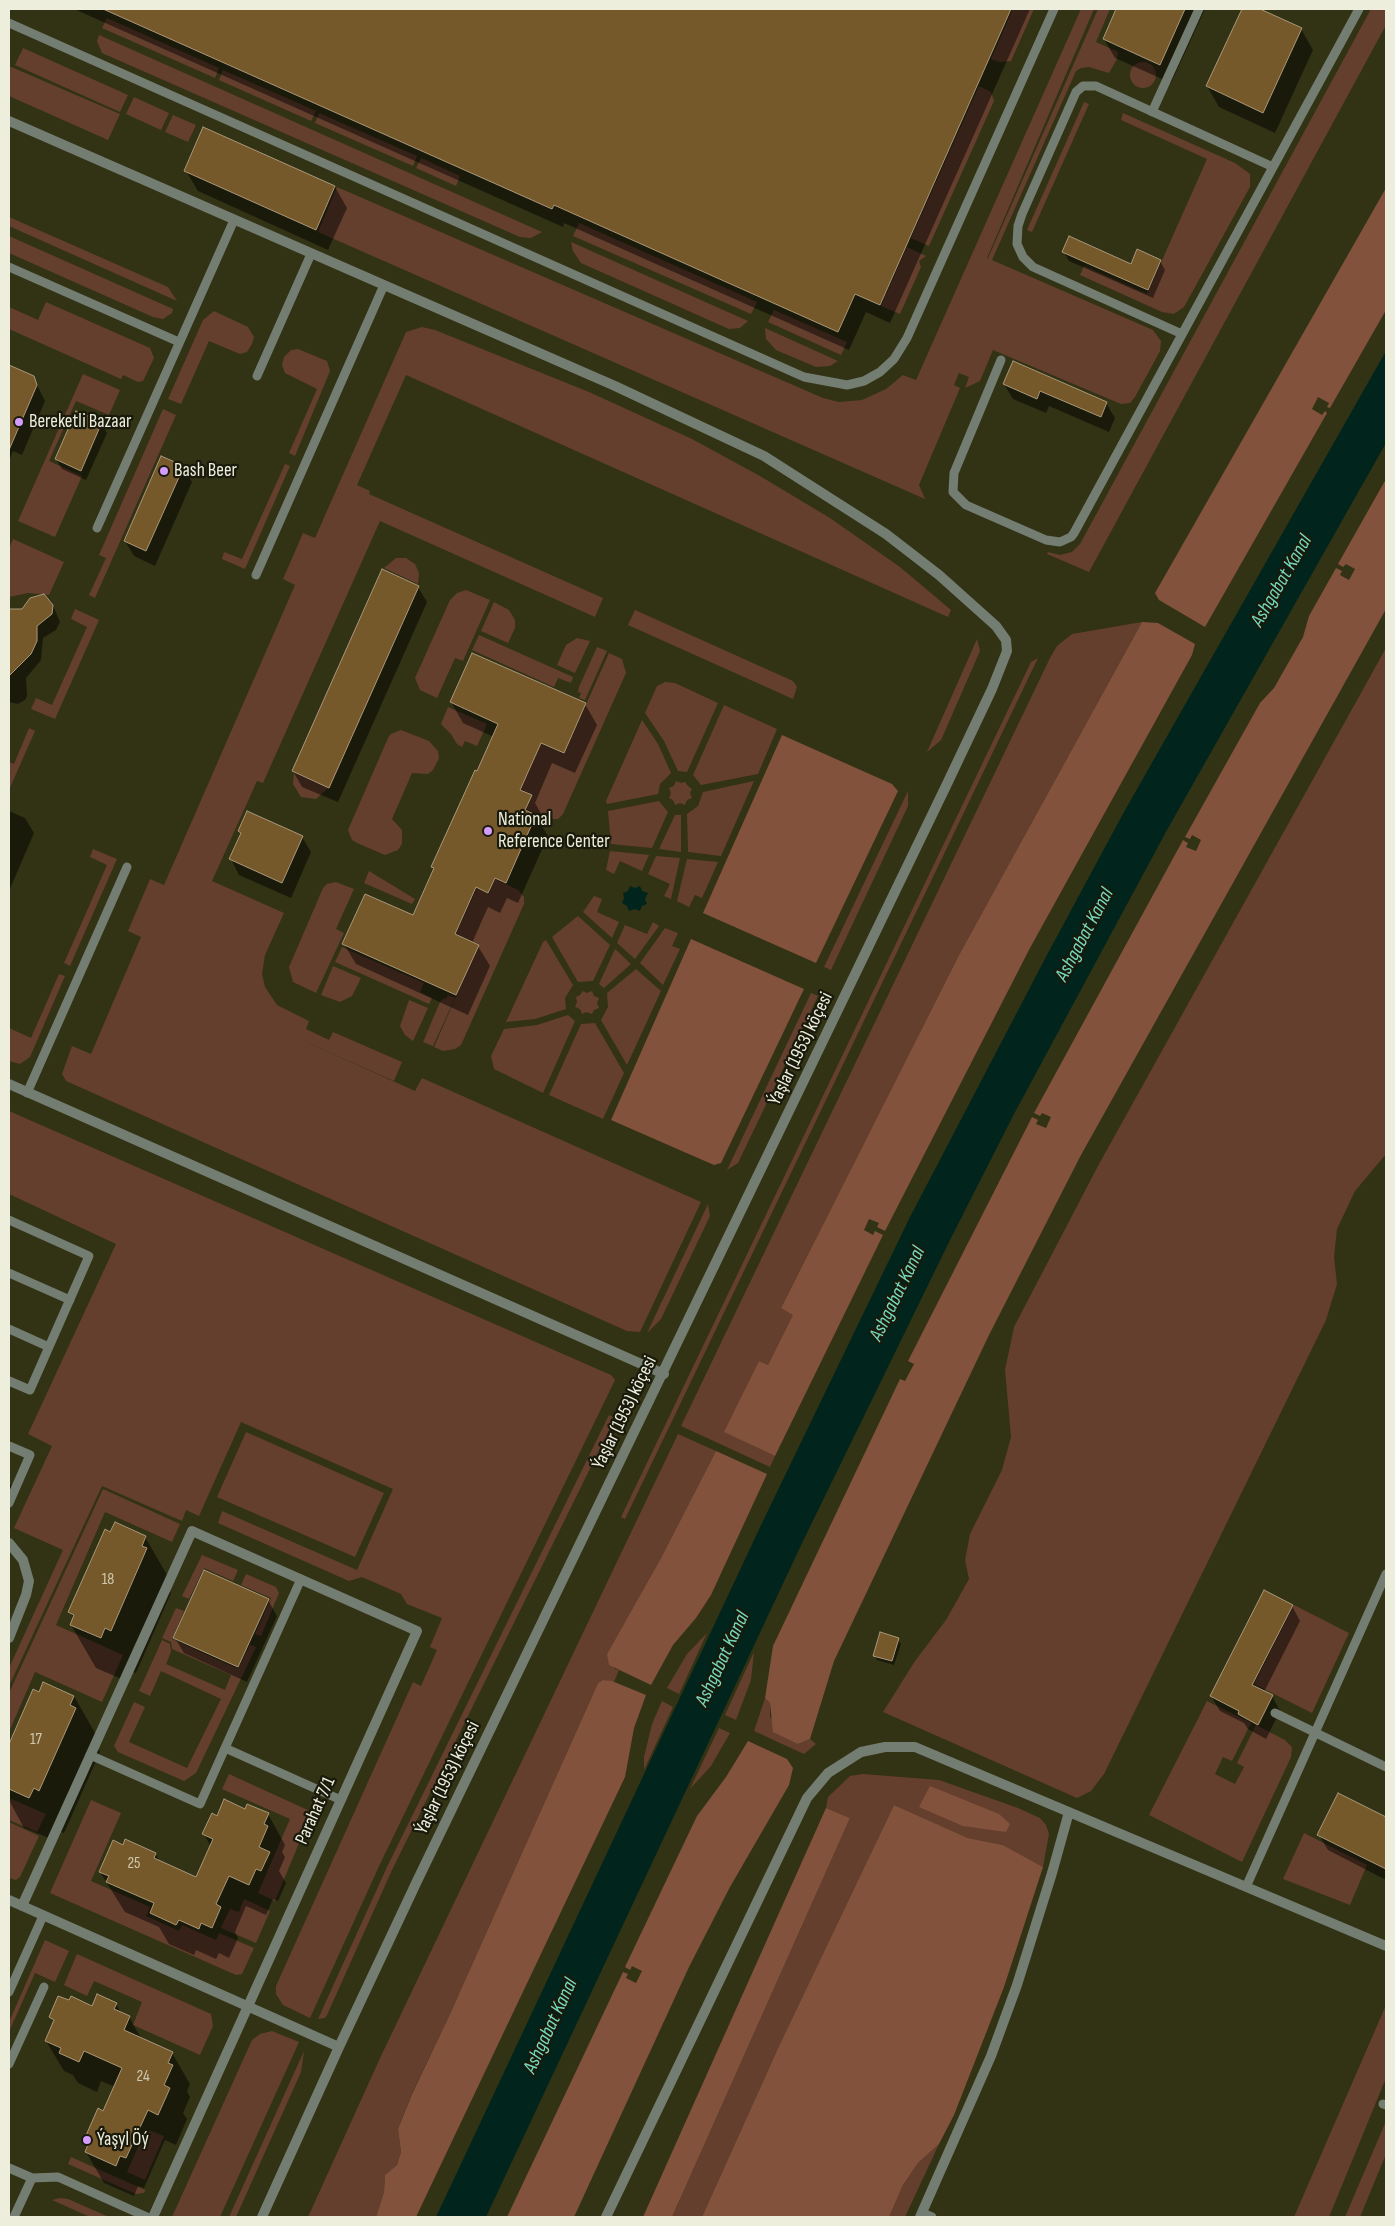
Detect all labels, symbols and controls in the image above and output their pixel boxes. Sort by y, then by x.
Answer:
place label: Bereketli Bazaar [29,411,131,433]
marker: Bereketli Bazaar [13,416,25,428]
place label: Bash Beer [174,460,237,482]
marker: Bash Beer [158,465,170,477]
water label: Ashgabat Kanal [1246,531,1318,631]
place label: National Reference Center [498,809,610,853]
marker: National Reference Center [482,825,494,837]
water label: Ashgabat Kanal [1050,884,1120,986]
street label: Ýaşlar (1953) köçesi [764,989,838,1109]
water label: Ashgabat Kanal [865,1243,931,1345]
street label: Ýaşlar (1953) köçesi [588,1353,662,1473]
house number: 18 [102,1570,114,1590]
water label: Ashgabat Kanal [691,1608,755,1710]
street label: Ýaşlar (1953) köçesi [411,1718,485,1838]
house number: 17 [30,1730,42,1750]
street label: Parahat 7/1 [291,1774,341,1848]
house number: 25 [127,1854,141,1874]
water label: Ashgabat Kanal [519,1975,583,2077]
house number: 24 [136,2067,150,2087]
place label: Ýaşyl Öý [97,2129,149,2151]
marker: Ýaşyl Öý [81,2134,93,2146]

